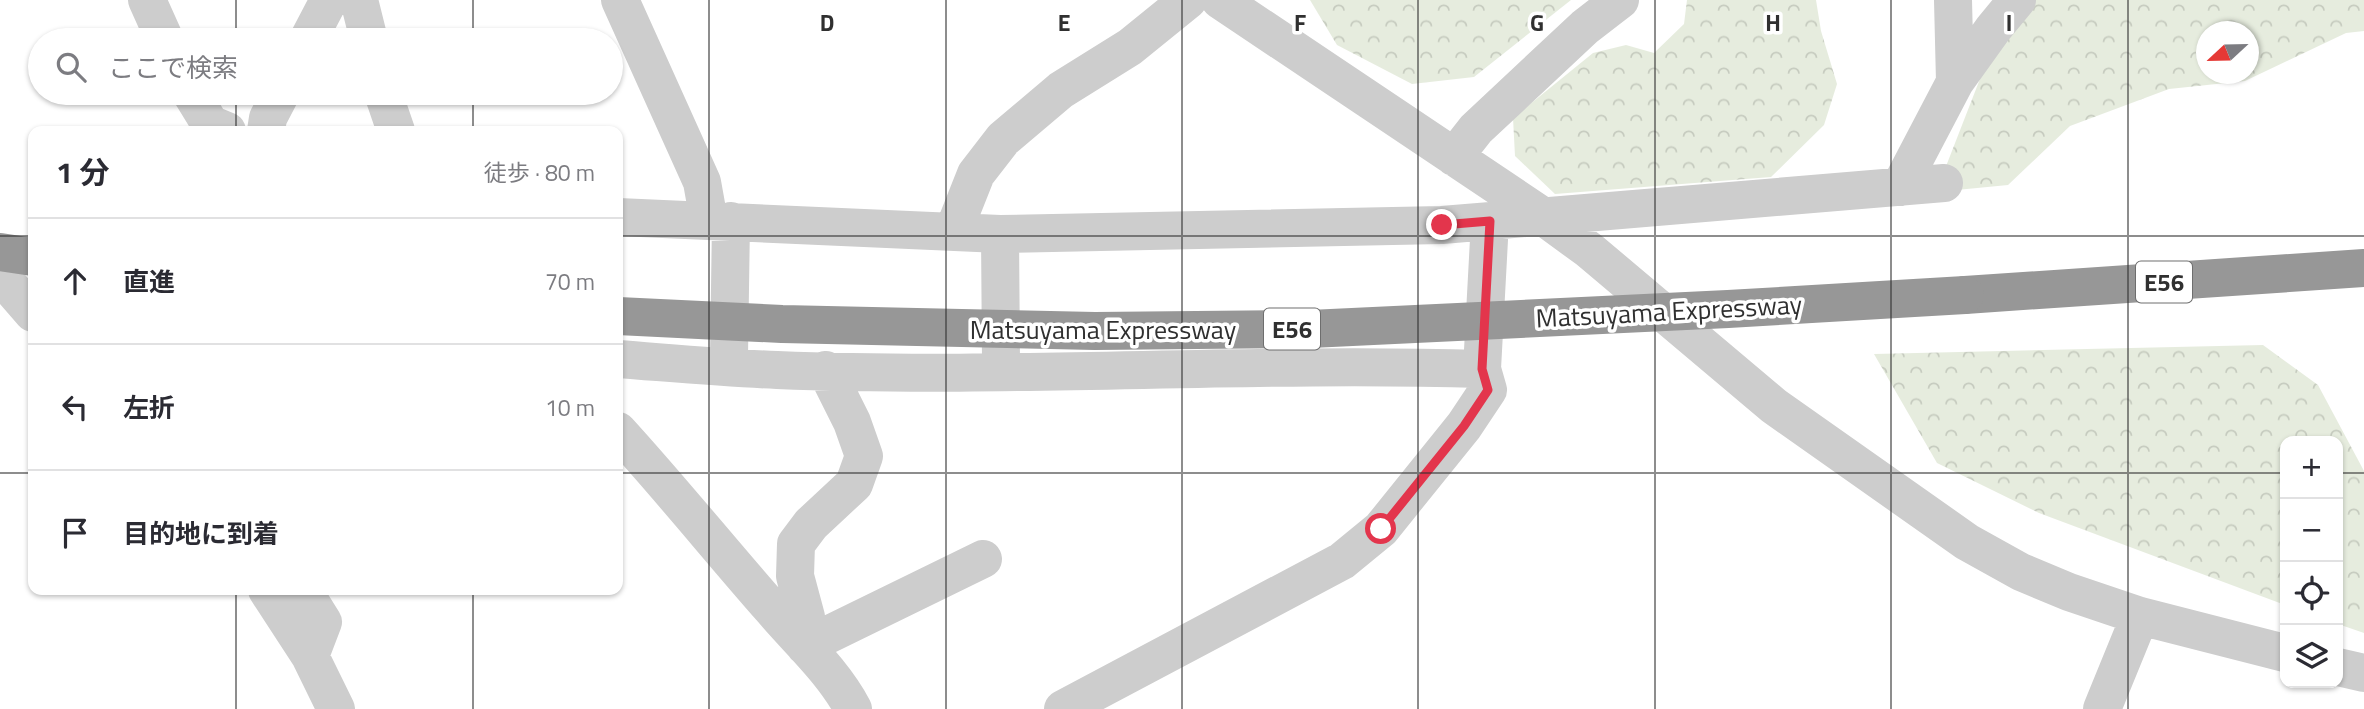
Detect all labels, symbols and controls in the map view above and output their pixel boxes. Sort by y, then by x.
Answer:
text: D [820,5,834,40]
text: E [1058,5,1070,40]
text: F [1294,5,1306,40]
text: G [1530,5,1544,40]
text: H [1765,5,1781,40]
text: I [2006,5,2012,40]
north arrow [2196,21,2259,84]
search box [28,28,623,105]
icon: search [52,48,90,86]
text: ここで検索 [108,48,238,87]
text: 1 分 [56,149,109,195]
text: 徒歩 · 80 m [484,155,595,190]
route end [1426,209,1457,240]
icon: ahead [56,262,94,300]
text: 直進 [123,262,175,301]
road number: E56 [2136,262,2192,302]
text: 70 m [545,264,595,299]
street label: Matsuyama Expressway [1535,285,1803,337]
road number: E56 [1264,308,1320,350]
street label: Matsuyama Expressway [970,310,1236,349]
icon: left [56,388,94,426]
text: 左折 [123,388,175,427]
text: 10 m [545,390,595,425]
map controls [2280,436,2343,688]
button: + [2280,436,2343,499]
button: − [2280,499,2343,562]
route start [1365,513,1396,544]
icon: arrive [56,514,94,552]
text: 目的地に到着 [123,514,279,553]
button: locate [2280,562,2343,625]
button: layers [2280,625,2343,688]

